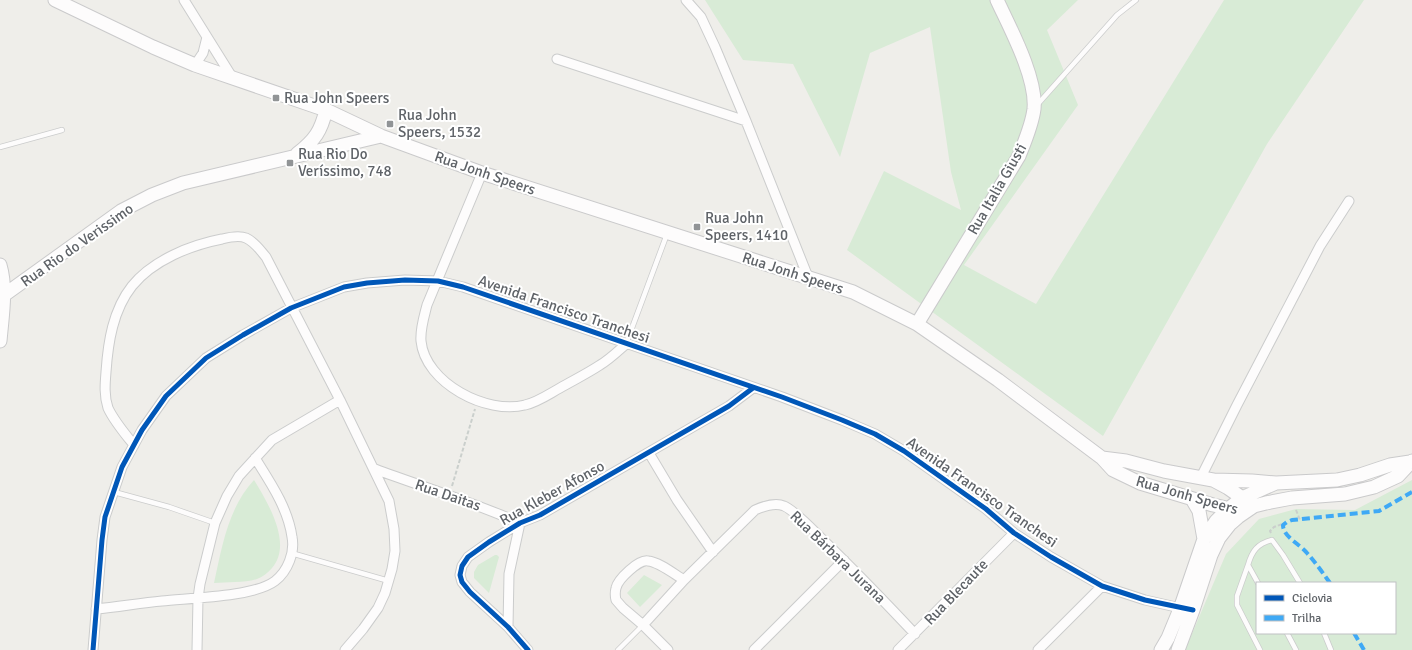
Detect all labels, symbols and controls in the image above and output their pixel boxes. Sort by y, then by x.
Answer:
place label: Rua John Speers [284,89,390,107]
marker: Rua John Speers [271,93,281,103]
place label: Rua John Speers, 1532 [398,106,481,141]
marker: Rua John Speers, 1532 [385,119,395,129]
street label: Rua Italia Giusti [964,140,1030,238]
place label: Rua Rio Do Veríssimo, 748 [298,145,392,180]
street label: Rua Jonh Speers [432,147,538,199]
marker: Rua Rio Do Veríssimo, 748 [285,158,295,168]
street label: Rua Rio do Verissimo [17,199,137,291]
place label: Rua John Speers, 1410 [705,209,788,244]
marker: Rua John Speers, 1410 [692,222,702,232]
street label: Rua Jonh Speers [740,248,846,298]
street label: Avenida Francisco Tranchesi [476,271,652,347]
street label: Avenida Francisco Tranchesi [903,433,1061,551]
street label: Rua Kleber Afonso [497,457,608,529]
street label: Rua Jonh Speers [1134,472,1241,518]
street label: Rua Daitas [413,475,484,515]
street label: Rua Bárbara Jurana [787,507,889,607]
street label: Rua Blecaute [920,555,992,629]
legend [1256,582,1396,634]
text: Ciclovia [1292,591,1332,606]
text: Trilha [1292,611,1321,626]

